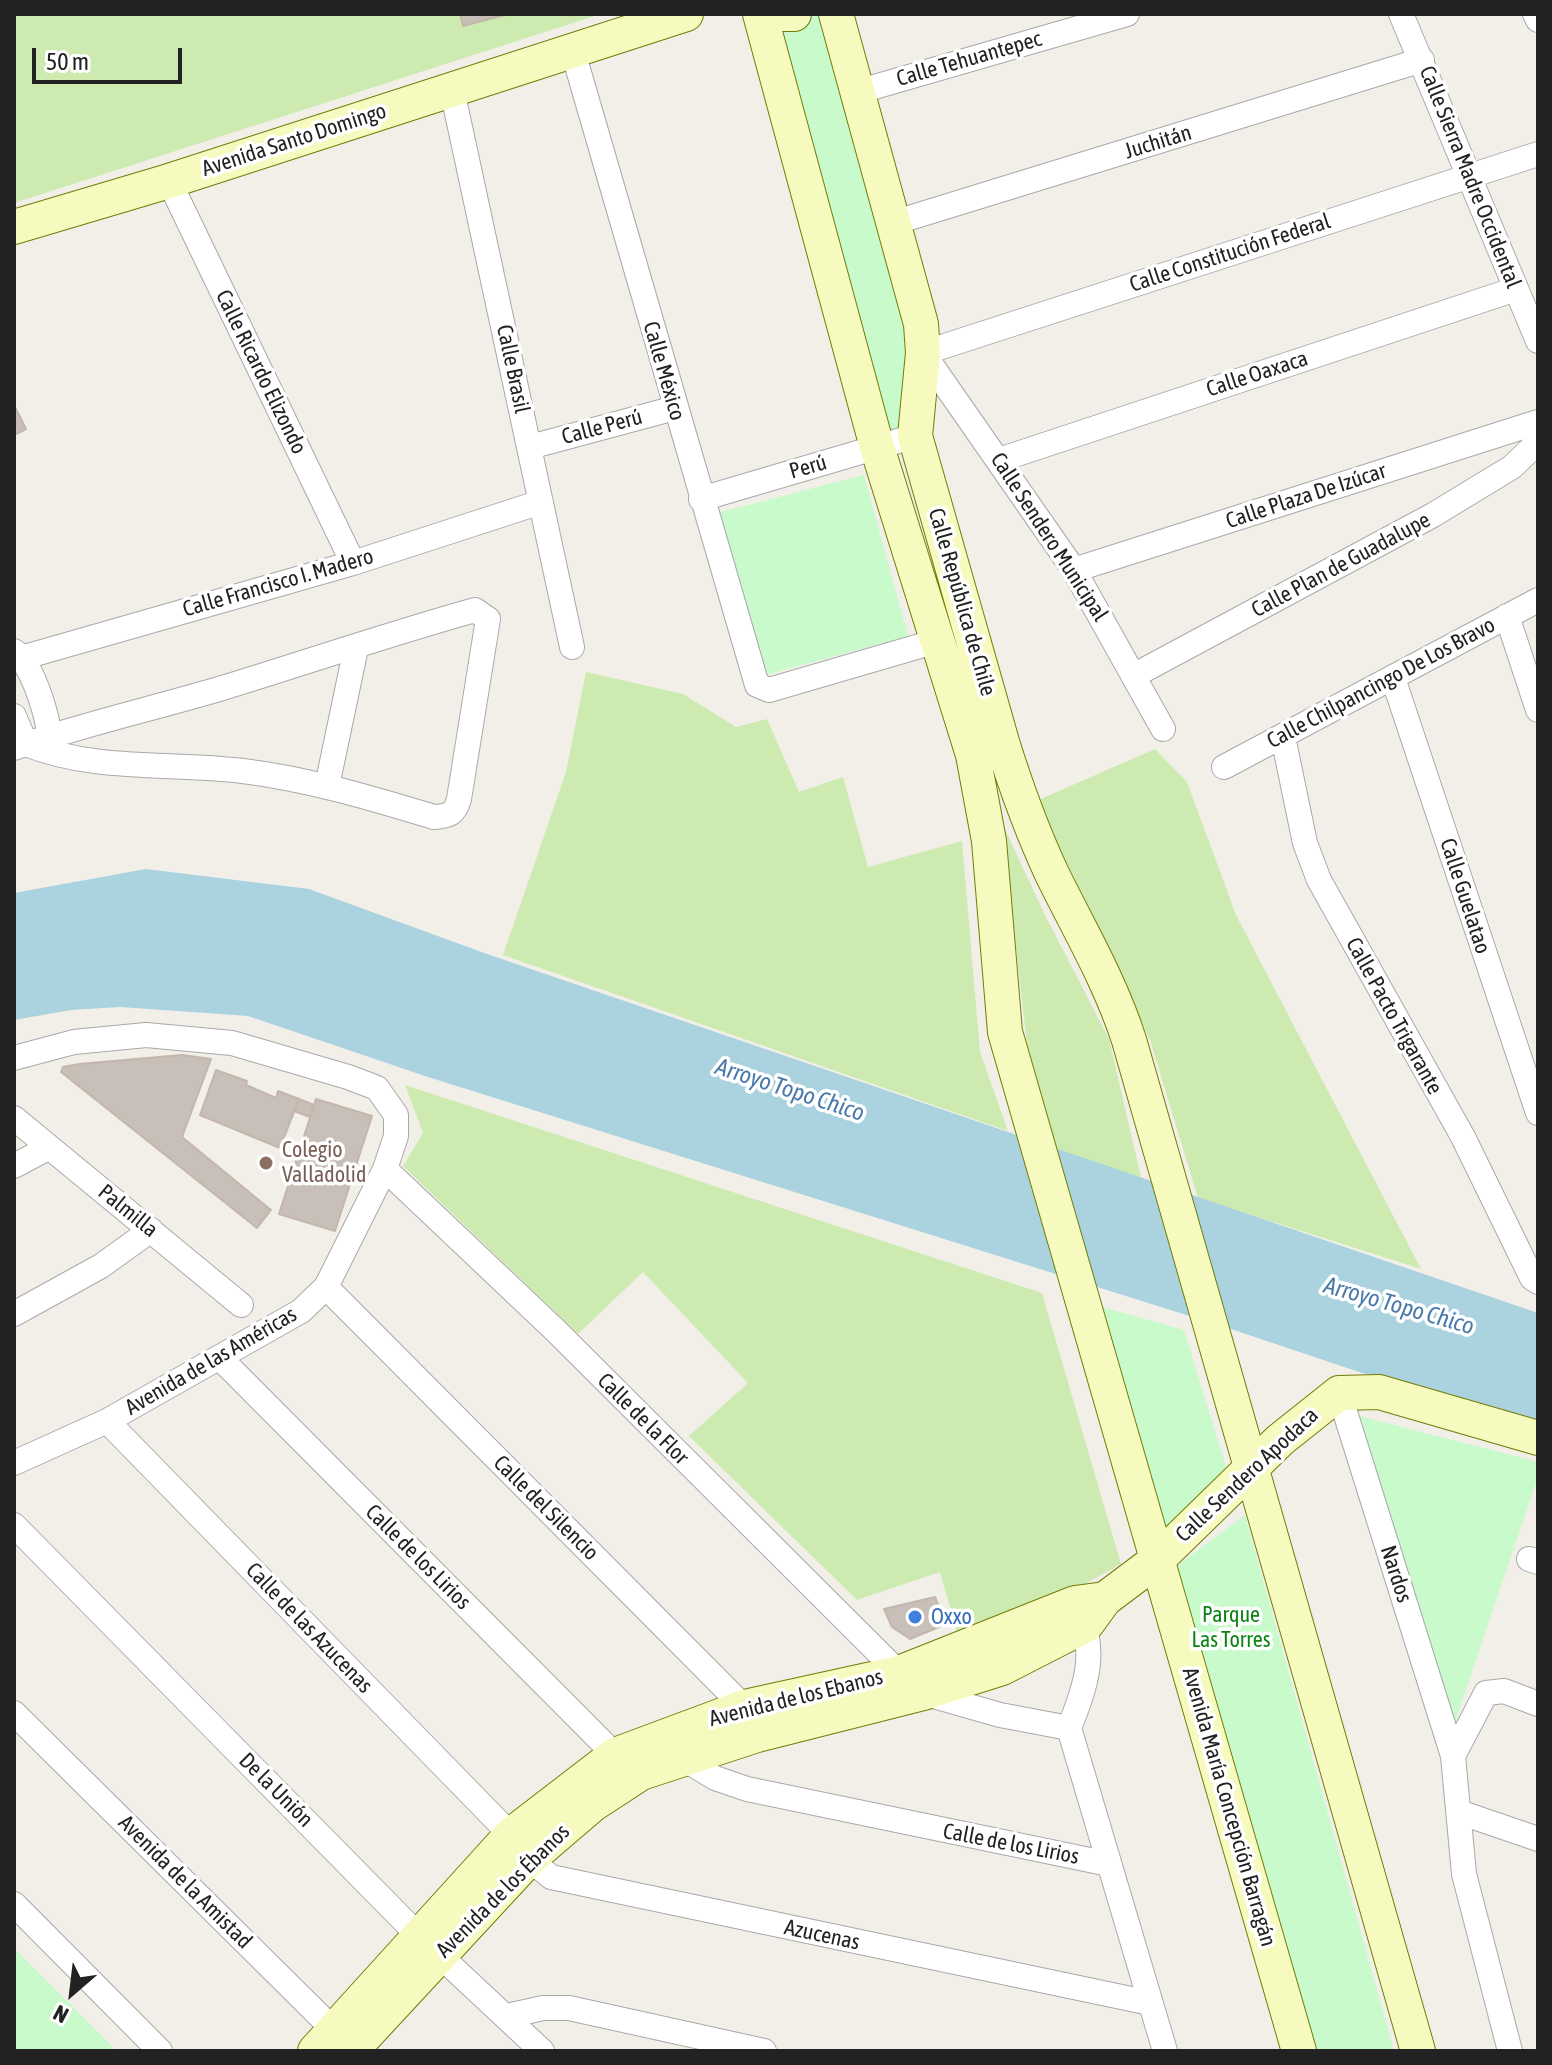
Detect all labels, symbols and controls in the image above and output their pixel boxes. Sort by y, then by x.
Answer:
street label: Calle Tehuantepec [893,26,1045,92]
scale bar [36,32,186,82]
text: 50 m [46,48,89,75]
street label: Calle Sierra Madre Occidental [1413,62,1527,292]
street label: Avenida Santo Domingo [199,98,389,182]
street label: Juchitán [1121,119,1195,165]
street label: Calle Constitución Federal [1126,208,1334,298]
street label: Calle Ricardo Elizondo [210,286,312,458]
street label: Calle México [637,319,691,423]
street label: Calle Brasil [491,322,535,416]
street label: Calle Oaxaca [1203,345,1311,403]
street label: Calle Perú [559,404,645,450]
street label: Calle Sendero Municipal [985,448,1113,626]
street label: Perú [786,449,830,485]
street label: Calle Plaza De Izúcar [1223,458,1389,534]
street label: Calle República de Chile [923,505,1001,699]
street label: Calle Plan de Guadalupe [1247,507,1435,623]
street label: Calle Francisco I. Madero [180,543,376,623]
street label: Calle Chilpancingo De Los Bravo [1262,612,1500,754]
street label: Calle Guelatao [1434,835,1496,957]
street label: Calle Pacto Trigarante [1340,933,1448,1099]
water label: Arroyo Topo Chico [712,1052,868,1128]
place label: Colegio Valladolid [282,1137,366,1188]
marker: Colegio Valladolid [257,1154,275,1172]
street label: Palmilla [93,1179,163,1243]
water label: Arroyo Topo Chico [1321,1271,1477,1341]
street label: Avenida de las Américas [121,1301,301,1421]
street label: Calle de la Flor [592,1368,694,1470]
street label: Calle Sendero Apodaca [1170,1402,1324,1548]
street label: Calle del Silencio [488,1450,604,1566]
street label: Calle de los Lirios [360,1499,476,1615]
street label: Nardos [1374,1542,1418,1606]
street label: Calle de las Azucenas [240,1557,378,1699]
park label: Parque Las Torres [1192,1602,1270,1654]
place label: Oxxo [931,1604,972,1630]
marker: Oxxo [906,1608,924,1626]
street label: Avenida de los Ebanos [706,1664,886,1732]
street label: Avenida María Concepción Barragán [1177,1665,1281,1949]
street label: De la Unión [233,1747,319,1833]
street label: Avenida de la Amistad [113,1810,257,1954]
street label: Calle de los Lirios [941,1818,1081,1870]
street label: Avenida de los Ébanos [431,1819,575,1963]
street label: Azucenas [782,1914,862,1956]
north arrow [32,1953,112,2033]
text: N [49,2000,73,2029]

